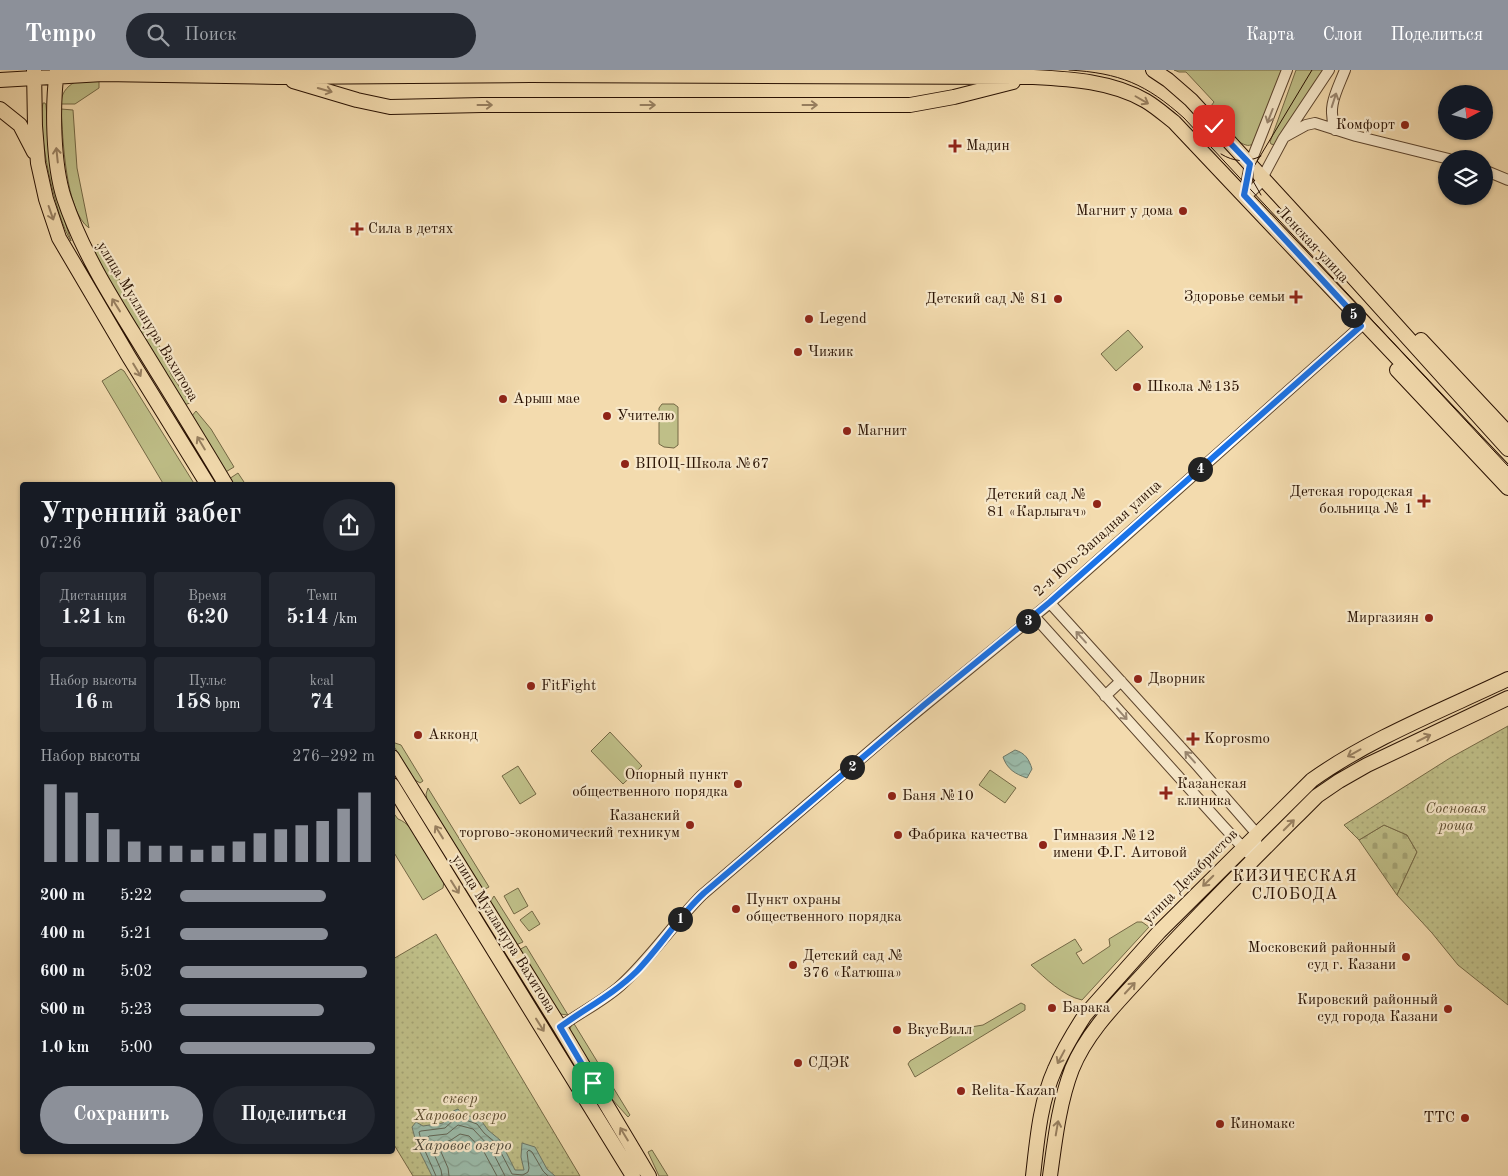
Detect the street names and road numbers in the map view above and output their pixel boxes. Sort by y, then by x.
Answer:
street label: Ленская улица [1273,204,1352,287]
street label: улица Мулланура Вахитова [93,240,201,405]
street label: 2-я Юго-Западная улица [1031,478,1165,600]
street label: улица Декабристов [1141,827,1241,927]
street label: улица Мулланура Вахитова [448,852,558,1016]

